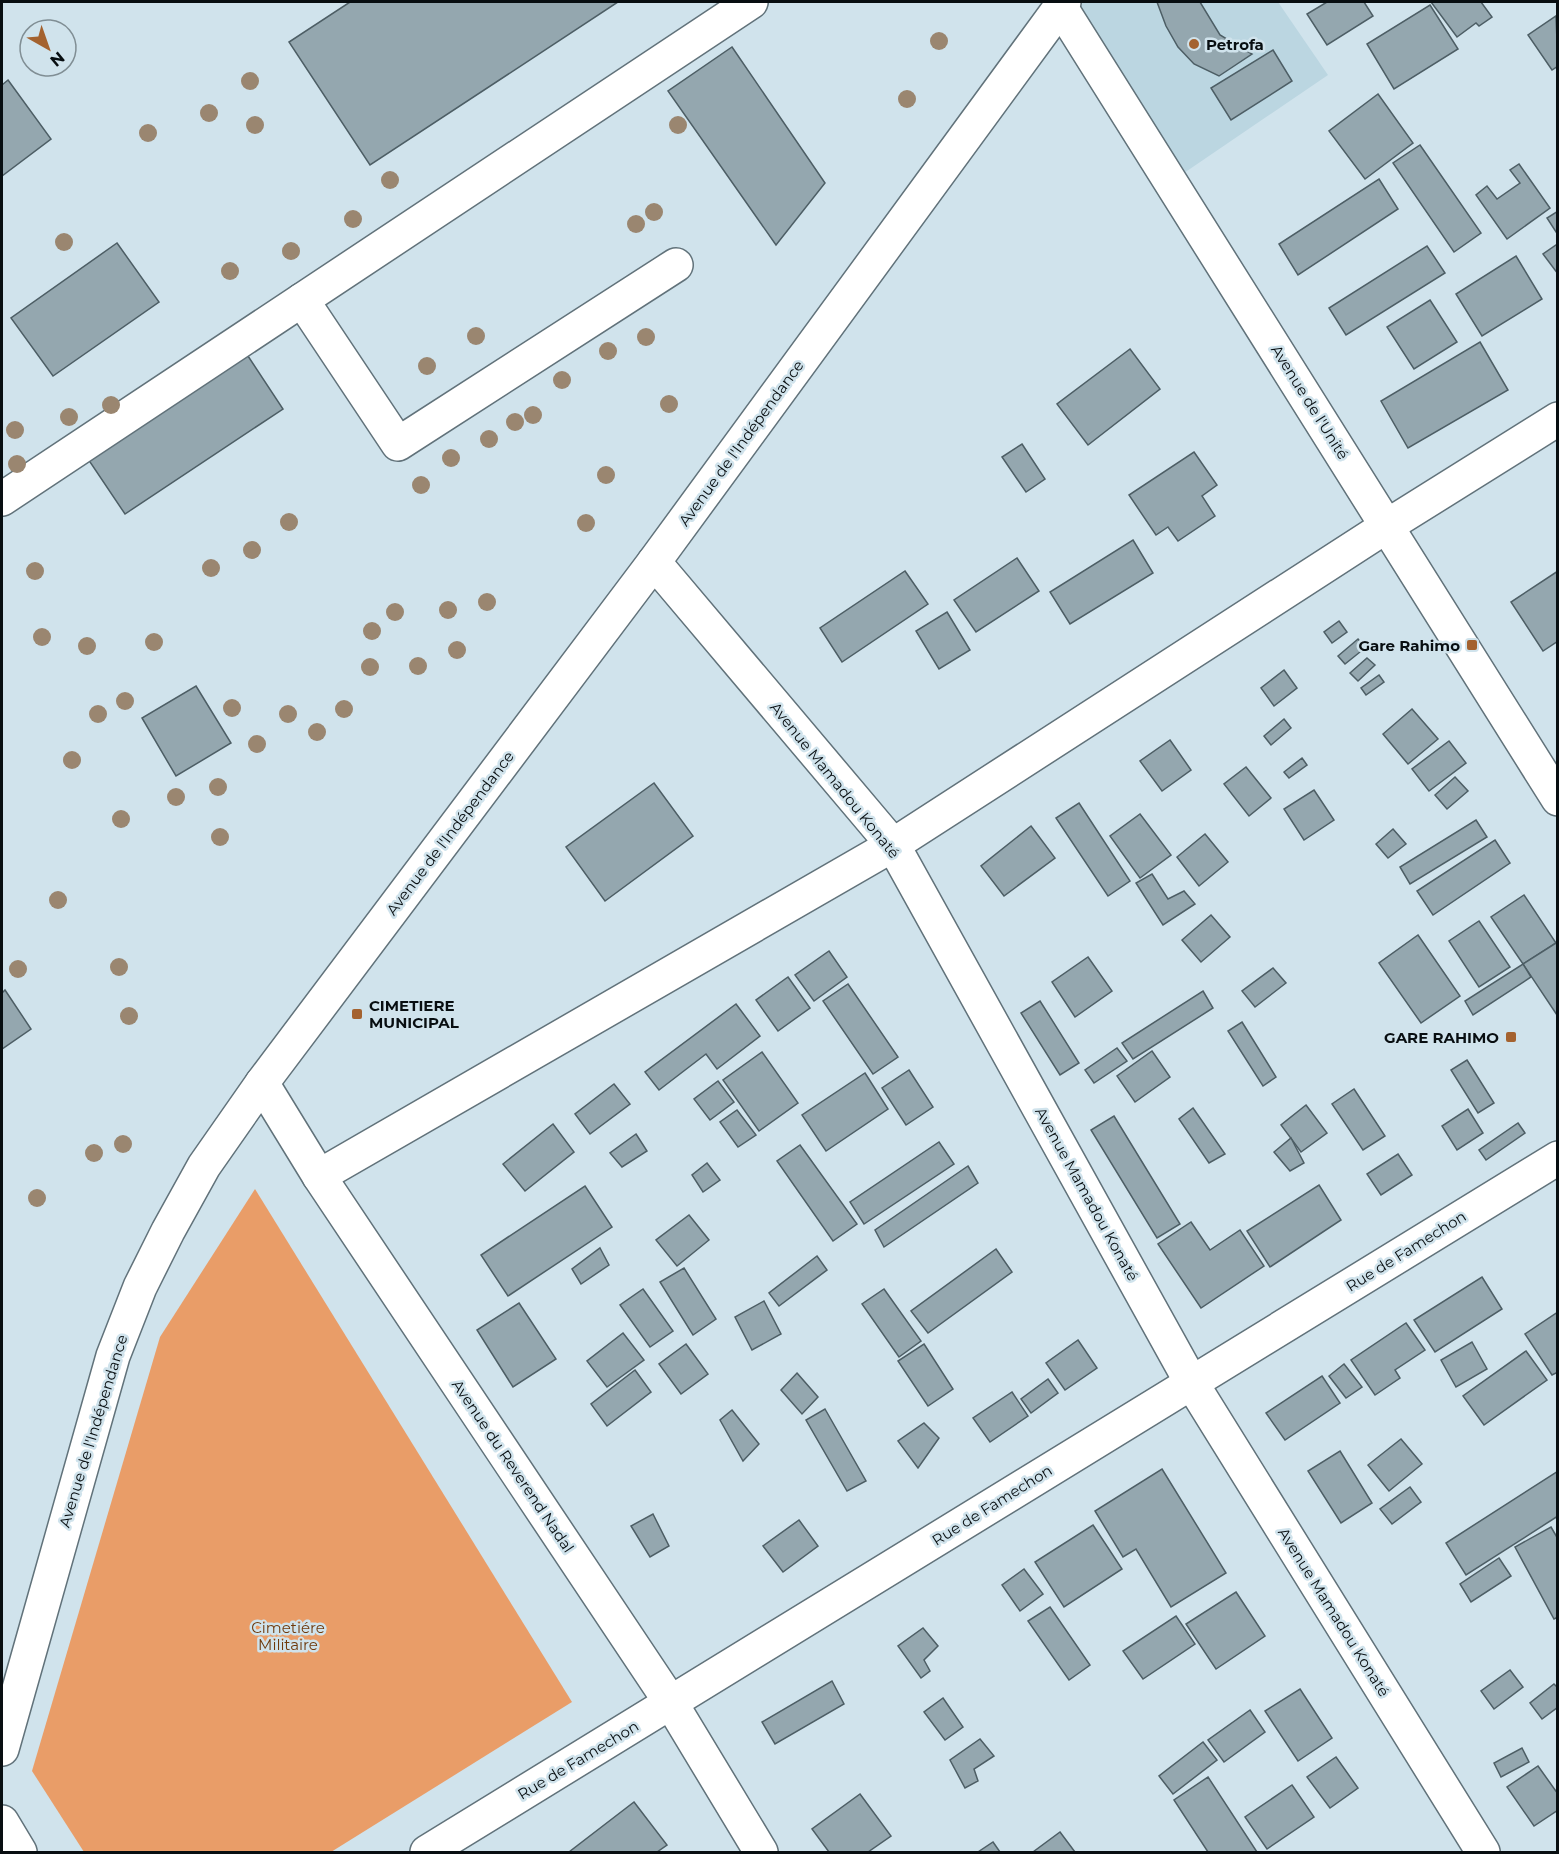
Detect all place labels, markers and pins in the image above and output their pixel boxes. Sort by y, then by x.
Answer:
place label: Petrofa [1206,35,1264,54]
marker: Petrofa [1187,37,1201,51]
place label: Gare Rahimo [1358,636,1460,655]
marker: Gare Rahimo [1465,638,1479,652]
place label: CIMETIERE MUNICIPAL [369,996,459,1032]
marker: CIMETIERE MUNICIPAL [350,1007,364,1021]
place label: GARE RAHIMO [1384,1028,1499,1047]
marker: GARE RAHIMO [1504,1030,1518,1044]

